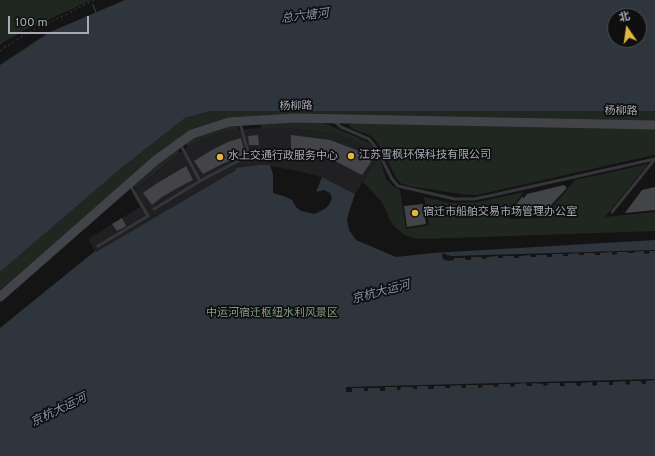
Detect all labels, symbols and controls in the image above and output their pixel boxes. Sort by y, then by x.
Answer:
water label: 总六塘河 [280,7,330,27]
scale bar [10,8,91,34]
north arrow [607,8,647,48]
text: 北 [618,9,631,25]
text: 100 m [15,15,48,31]
street label: 杨柳路 [279,100,313,114]
street label: 杨柳路 [604,105,638,119]
place label: 江苏雪枫环保科技有限公司 [359,149,491,163]
place label: 水上交通行政服务中心 [228,150,338,164]
marker: 江苏雪枫环保科技有限公司 [346,151,356,161]
marker: 水上交通行政服务中心 [215,152,225,162]
place label: 宿迁市船舶交易市场管理办公室 [423,206,577,220]
marker: 宿迁市船舶交易市场管理办公室 [410,208,420,218]
water label: 京杭大运河 [350,278,412,308]
park label: 中运河宿迁枢纽水利风景区 [206,307,338,321]
water label: 京杭大运河 [29,391,89,431]

